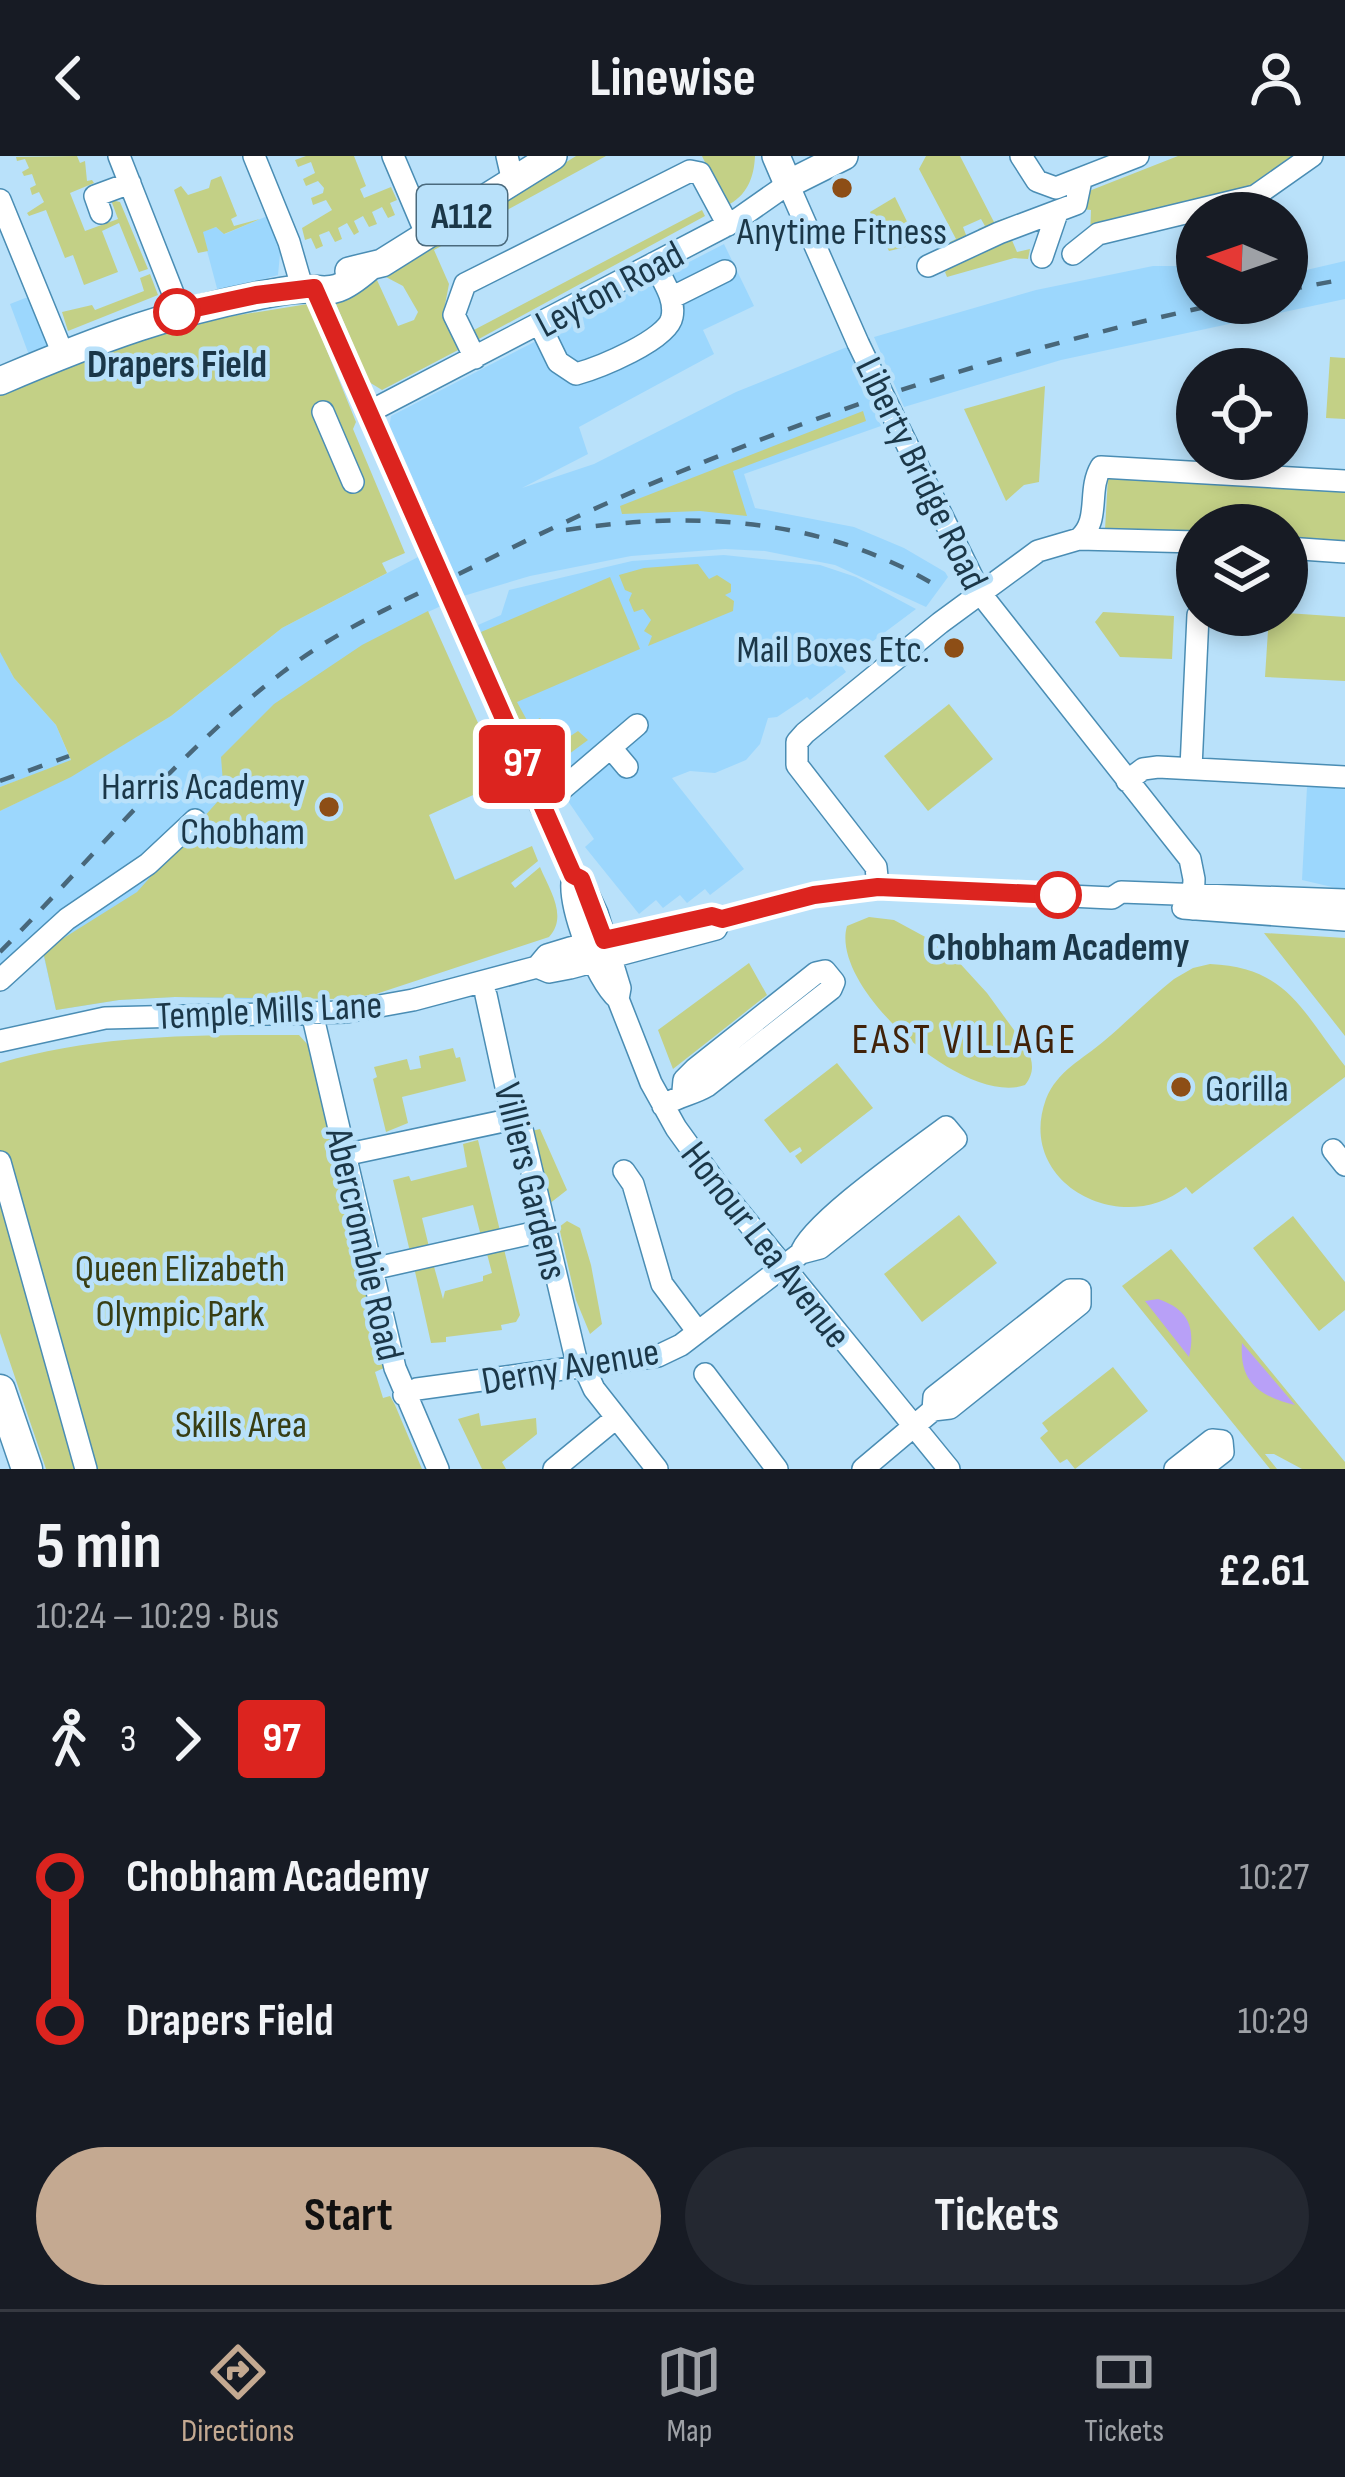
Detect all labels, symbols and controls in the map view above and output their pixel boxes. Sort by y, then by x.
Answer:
icon: back [36,45,102,111]
icon: person [1243,45,1309,111]
text: Linewise [589,46,756,111]
marker: Anytime Fitness [829,175,855,201]
road number: A112 [417,185,507,245]
north arrow [1176,192,1308,324]
map controls [1176,192,1308,636]
place label: Anytime Fitness [736,209,947,256]
street label: Leyton Road [528,232,692,349]
marker: Drapers Field [155,290,199,334]
place label: Drapers Field [87,342,267,389]
button: locate [1176,348,1308,480]
street label: Liberty Bridge Road [844,350,997,598]
button: layers [1176,504,1308,636]
place label: Mail Boxes Etc. [736,627,930,674]
marker: Mail Boxes Etc. [941,635,967,661]
line badge: 97 [468,725,576,803]
text: 97 [503,738,541,789]
place label: Harris Academy Chobham [101,764,305,856]
marker: Harris Academy Chobham [316,794,342,820]
marker: Chobham Academy [1036,873,1080,917]
place label: Chobham Academy [926,925,1190,972]
street label: Temple Mills Lane [155,982,383,1041]
district label: EAST VILLAGE [851,1015,1079,1066]
place label: Gorilla [1205,1066,1289,1113]
marker: Gorilla [1168,1074,1194,1100]
street label: Villiers Gardens [482,1078,577,1285]
street label: Abercrombie Road [314,1123,413,1365]
street label: Honour Lea Avenue [670,1133,860,1358]
park label: Queen Elizabeth Olympic Park [75,1246,285,1338]
street label: Derny Avenue [478,1329,663,1406]
park label: Skills Area [175,1402,307,1449]
text: 5 min [36,1508,162,1587]
text: £2.61 [1218,1544,1309,1599]
text: 10:24 – 10:29 · Bus [36,1593,279,1640]
icon: walk [36,1706,102,1772]
icon: forward [154,1706,220,1772]
text: 97 [262,1713,301,1764]
text: 3 [120,1716,136,1763]
text: Chobham Academy [126,1850,430,1905]
text: 10:27 [1239,1854,1309,1901]
text: Drapers Field [126,1994,334,2049]
text: 10:29 [1238,1998,1309,2045]
button: Start [36,2147,661,2285]
button: Tickets [685,2147,1309,2285]
tab: Directions [181,2339,294,2451]
tab: Map [656,2339,722,2451]
tab: Tickets [1084,2339,1164,2451]

